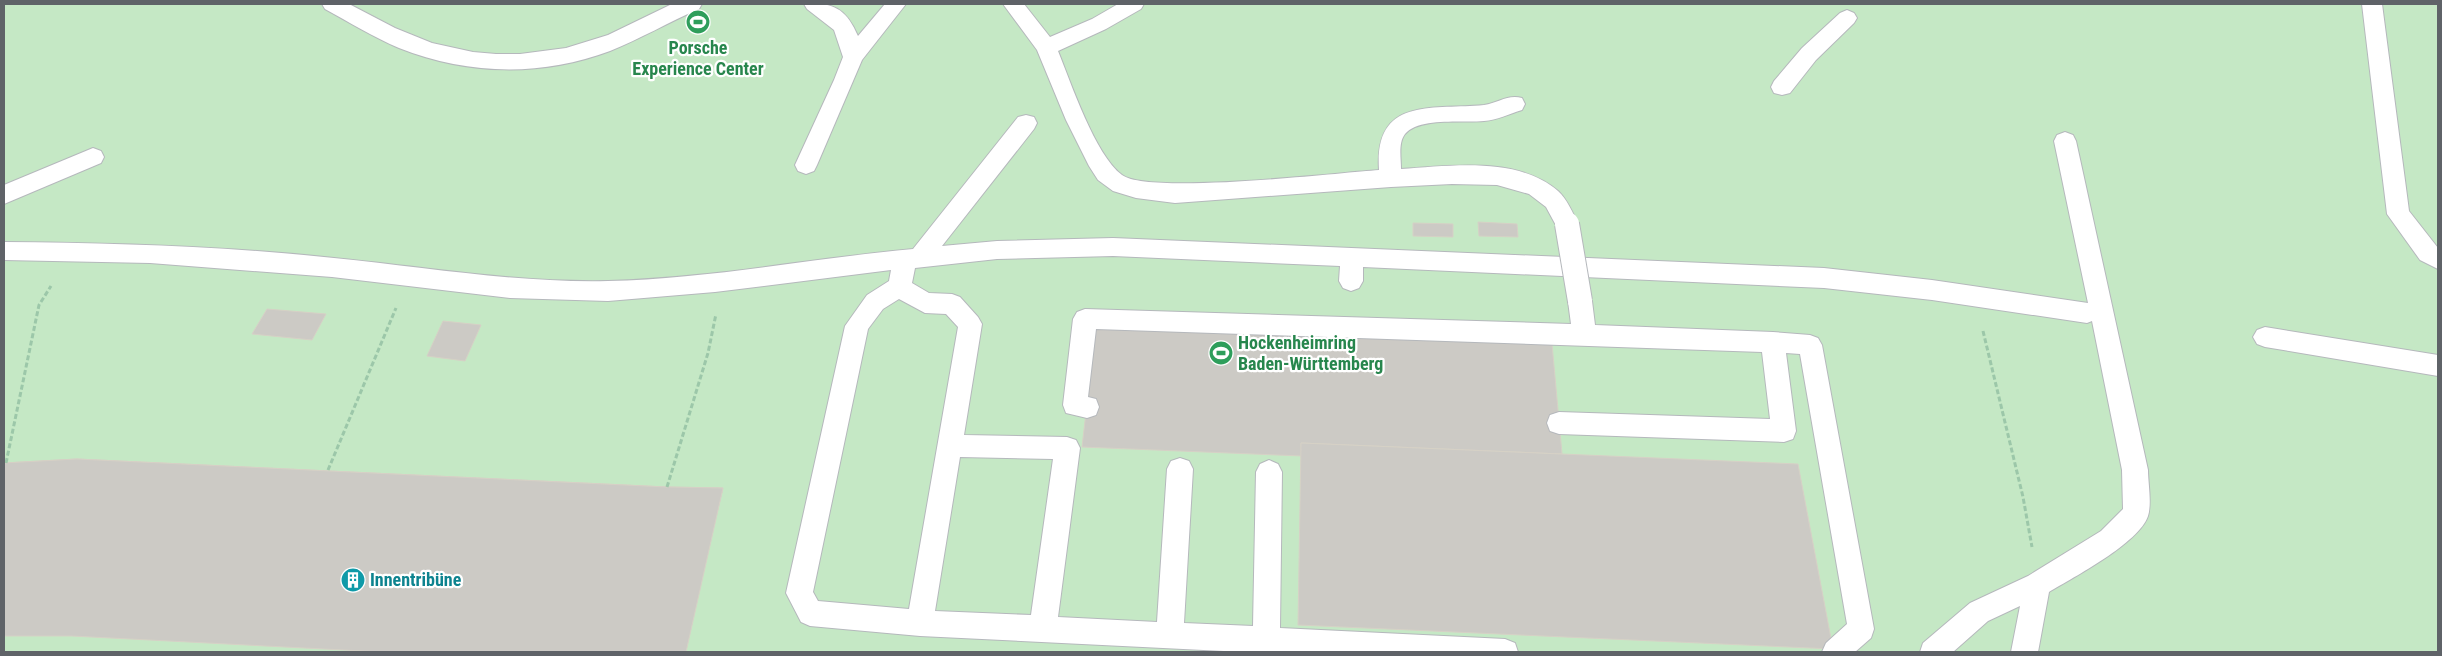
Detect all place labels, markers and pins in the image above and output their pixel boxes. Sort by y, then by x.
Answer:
sports icon: Porsche Experience Center [685,9,711,35]
place label: Porsche Experience Center [632,37,764,79]
place label: Hockenheimring Baden-Württemberg [1238,332,1383,374]
sports icon: Hockenheimring Baden-Württemberg [1208,340,1234,366]
building icon: Innentribüne [340,567,366,593]
place label: Innentribüne [370,569,462,590]

